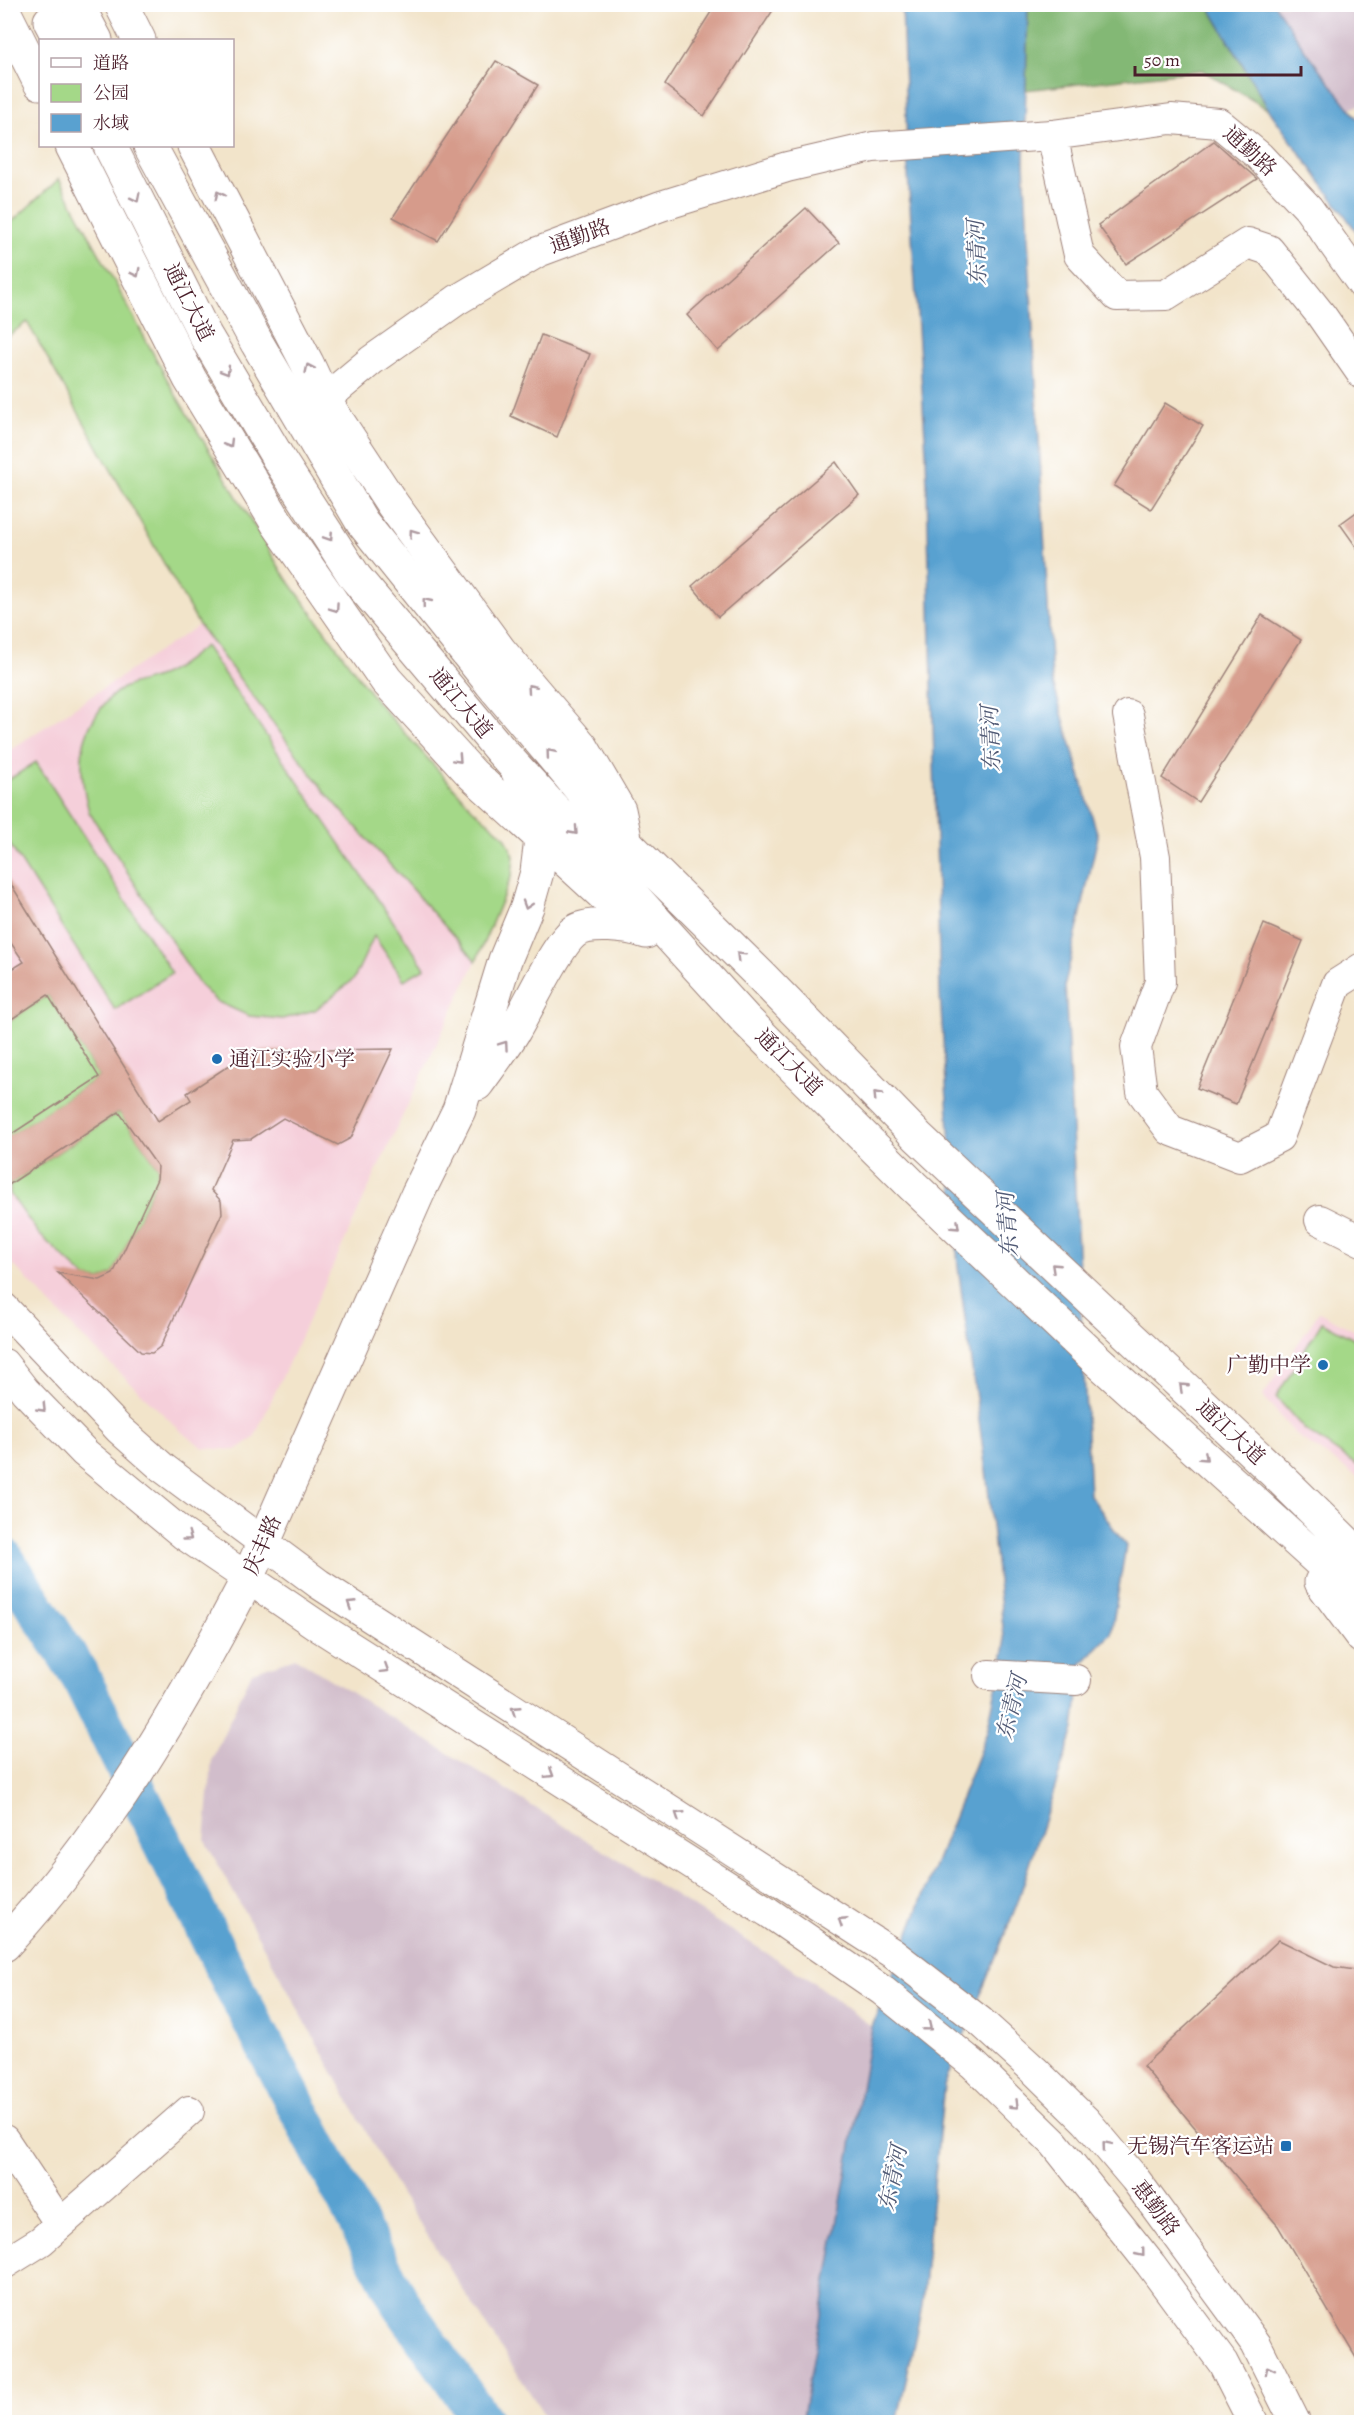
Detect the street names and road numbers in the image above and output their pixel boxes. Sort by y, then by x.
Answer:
street label: 通勤路 [1217,120,1283,182]
street label: 通勤路 [546,212,614,260]
street label: 通江大道 [157,258,221,346]
street label: 通江大道 [423,662,499,744]
street label: 通江大道 [749,1022,829,1102]
street label: 通江大道 [1191,1393,1271,1471]
street label: 庆丰路 [236,1511,288,1579]
street label: 惠勤路 [1126,2174,1186,2242]

